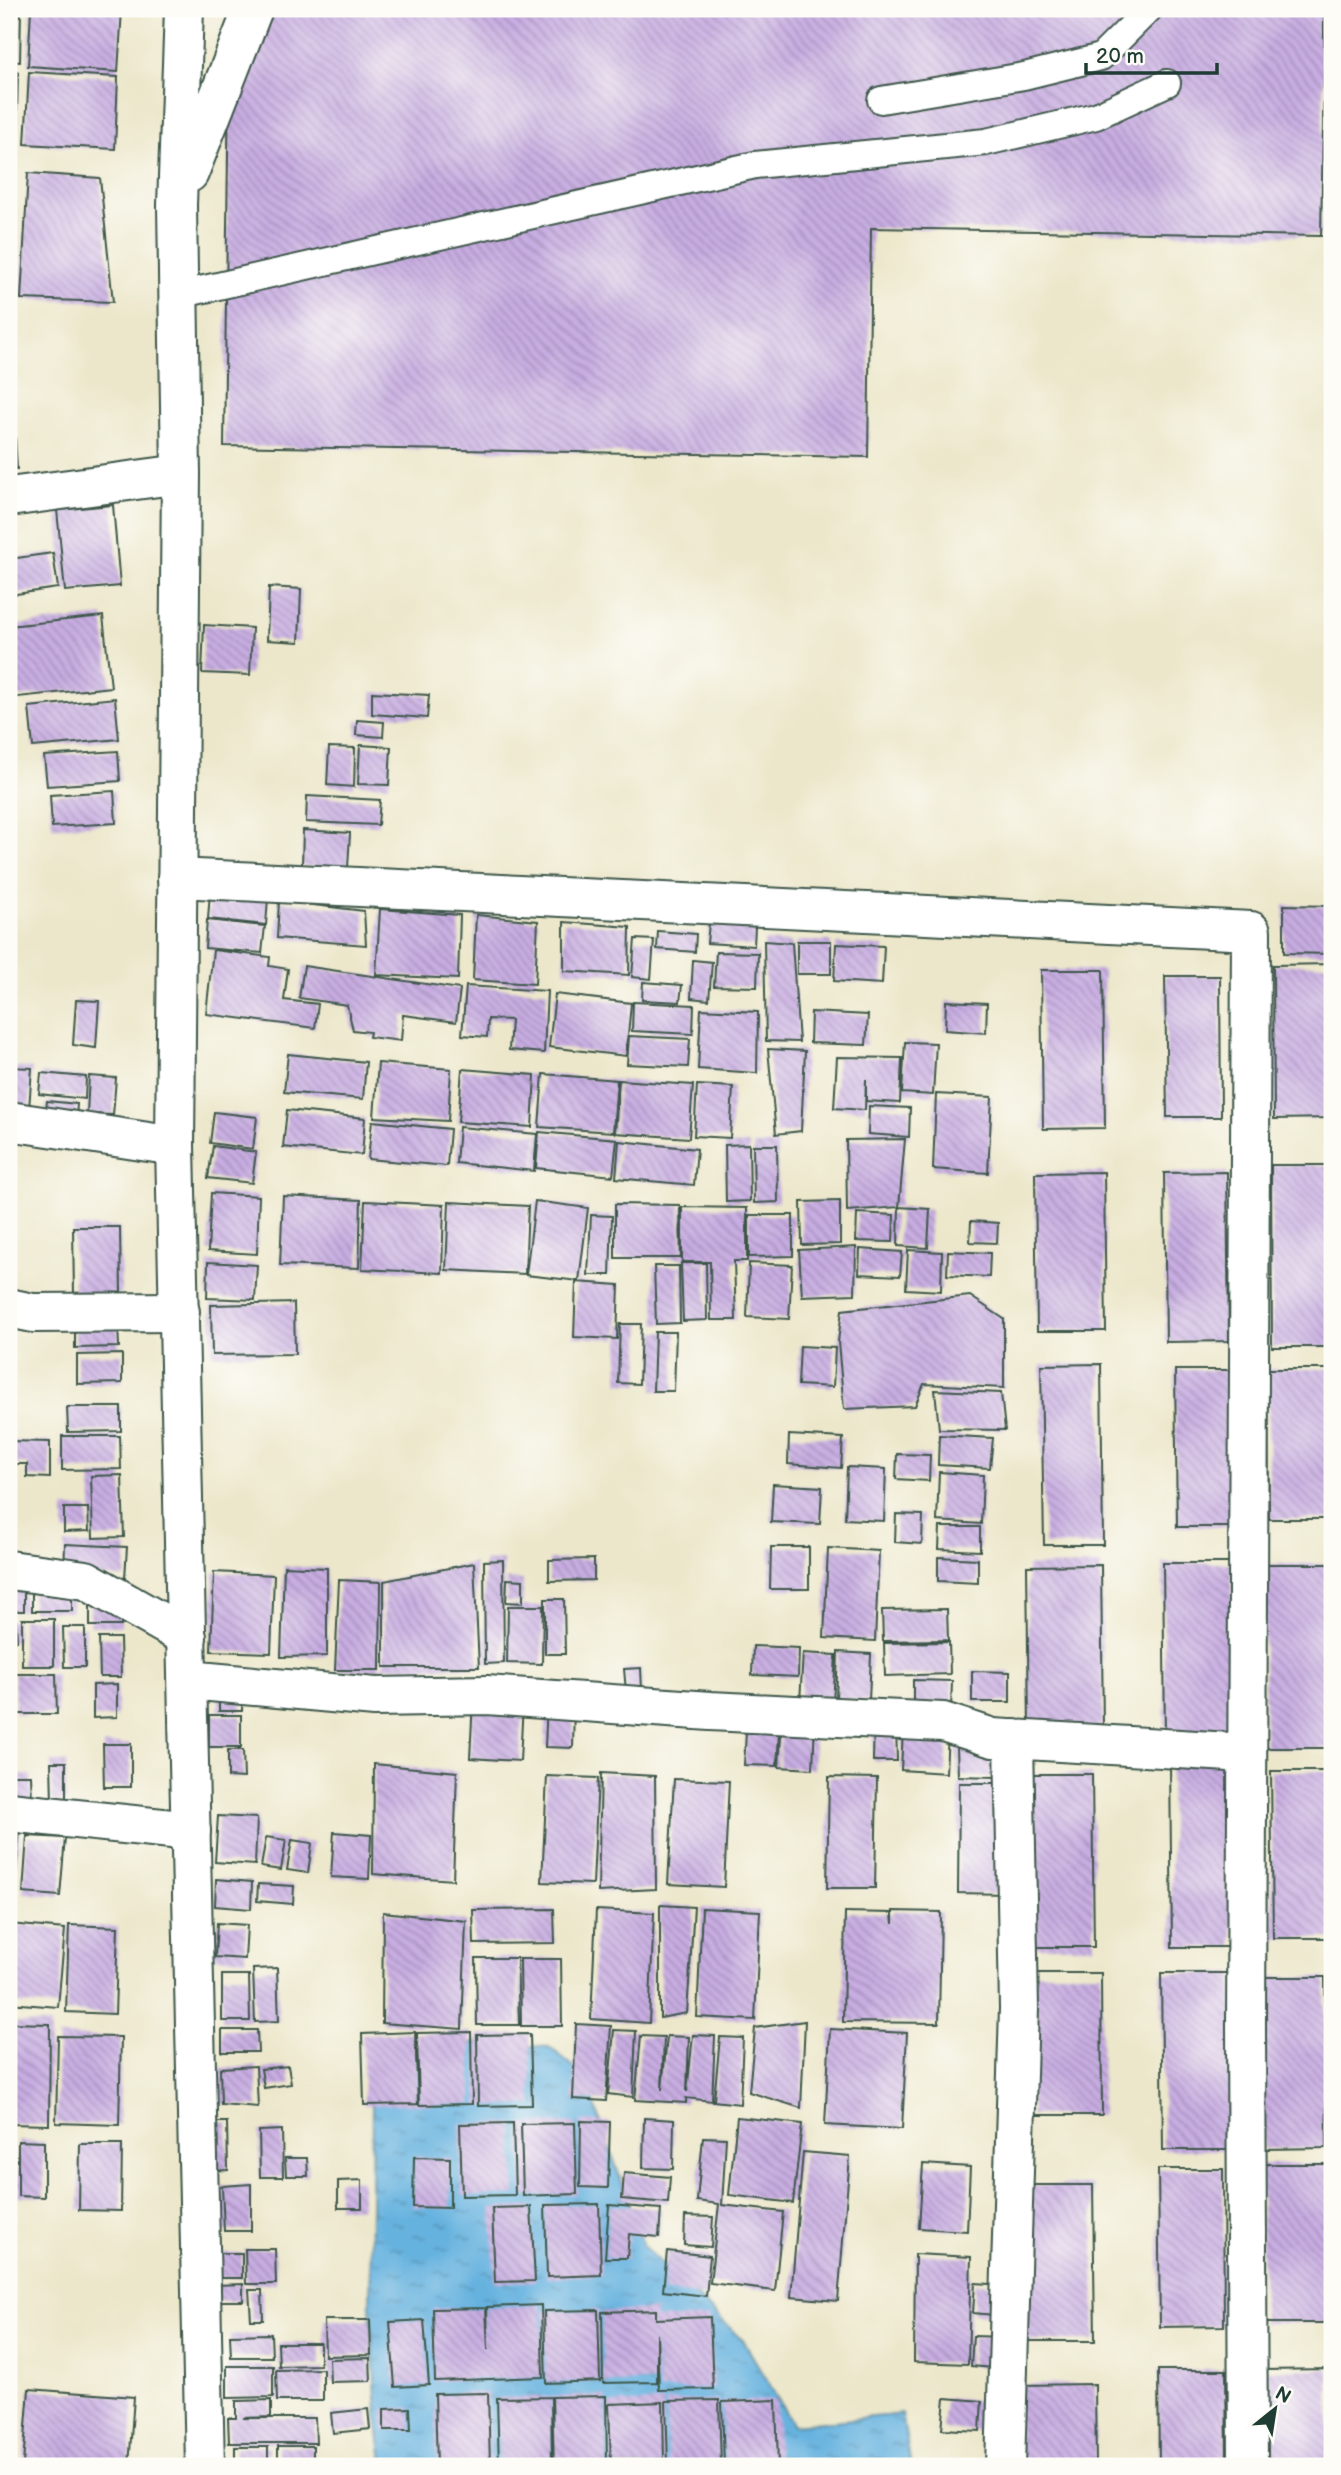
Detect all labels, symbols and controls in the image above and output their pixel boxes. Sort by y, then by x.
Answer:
scale bar [1086,32,1217,76]
text: 20 m [1096,44,1144,69]
north arrow [1240,2374,1310,2444]
text: N [1271,2382,1295,2409]

